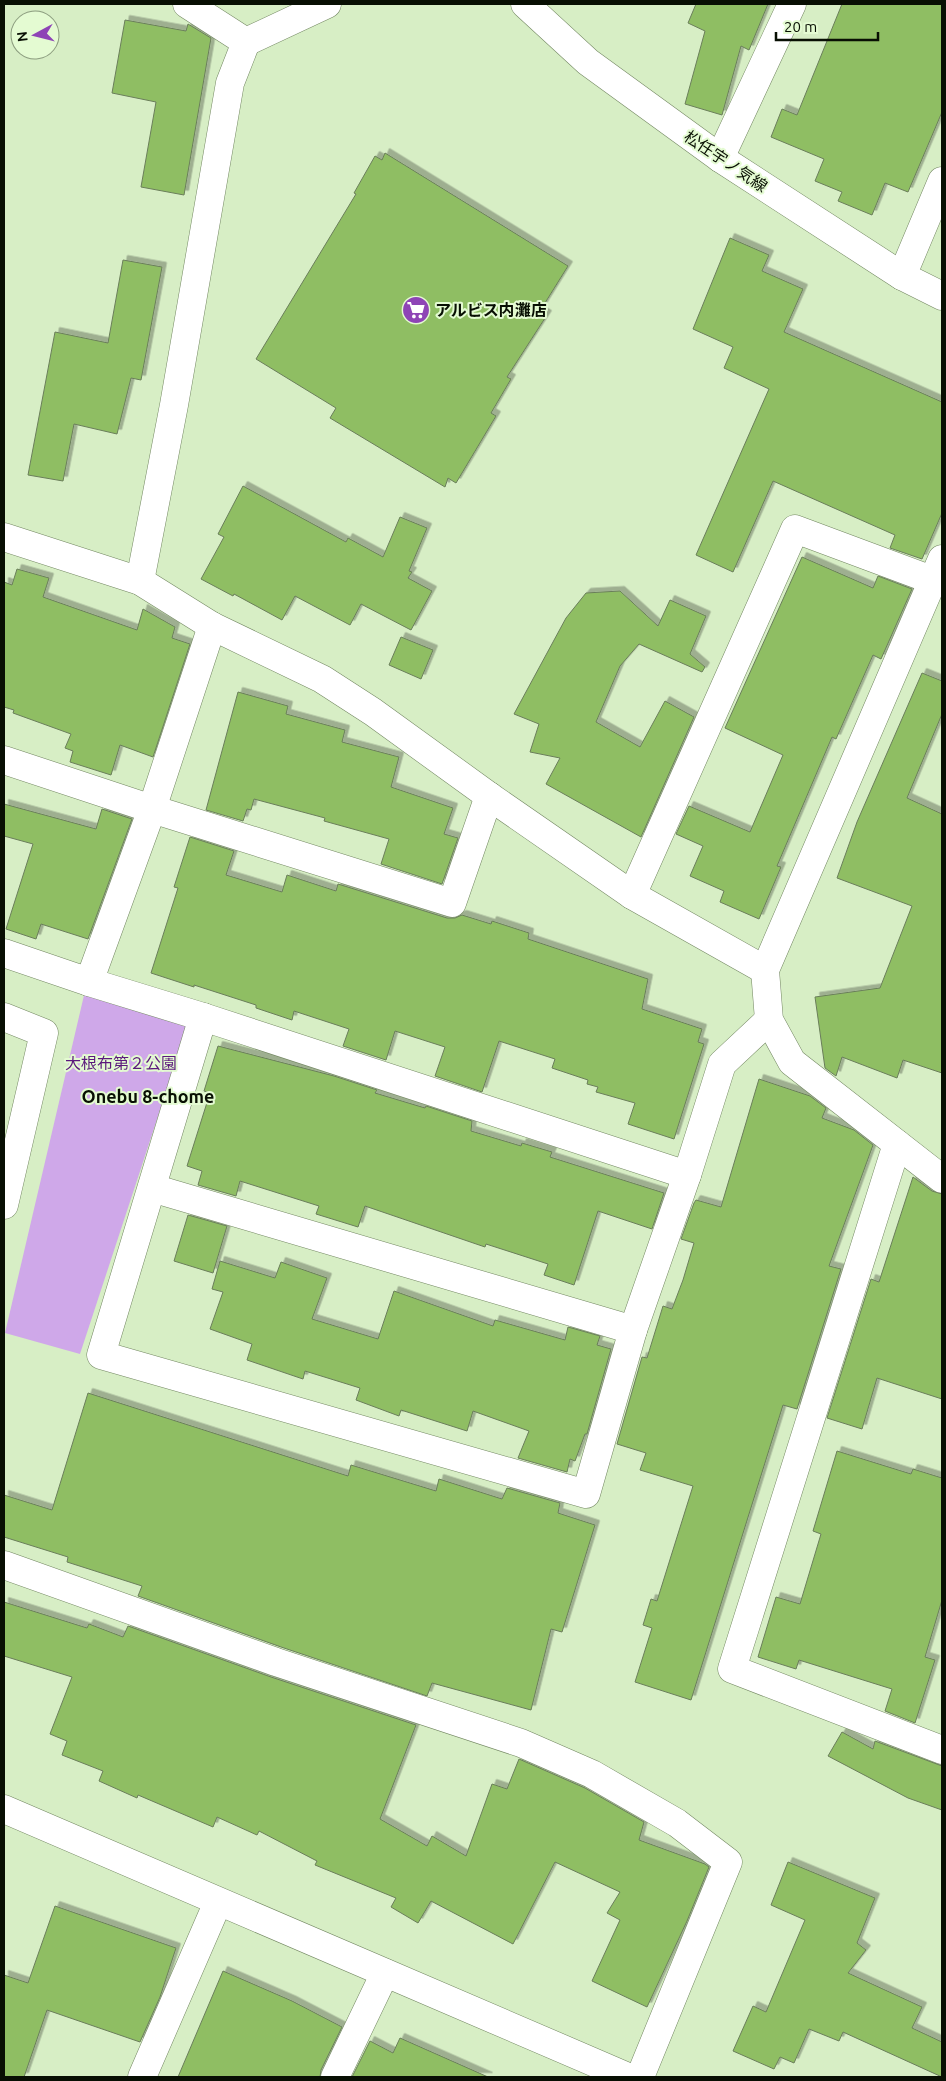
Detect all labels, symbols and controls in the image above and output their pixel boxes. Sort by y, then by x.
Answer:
north arrow [10,10,60,60]
scale bar [776,10,878,42]
text: 20 m [784,18,817,35]
text: N [14,30,31,43]
street label: 松任宇ノ気線 [681,127,771,195]
supermarket icon: アルビス内灘店 [401,295,431,325]
place label: アルビス内灘店 [435,301,547,319]
park label: 大根布第２公園 [65,1054,177,1072]
district label: Onebu 8-chome [82,1086,214,1106]

